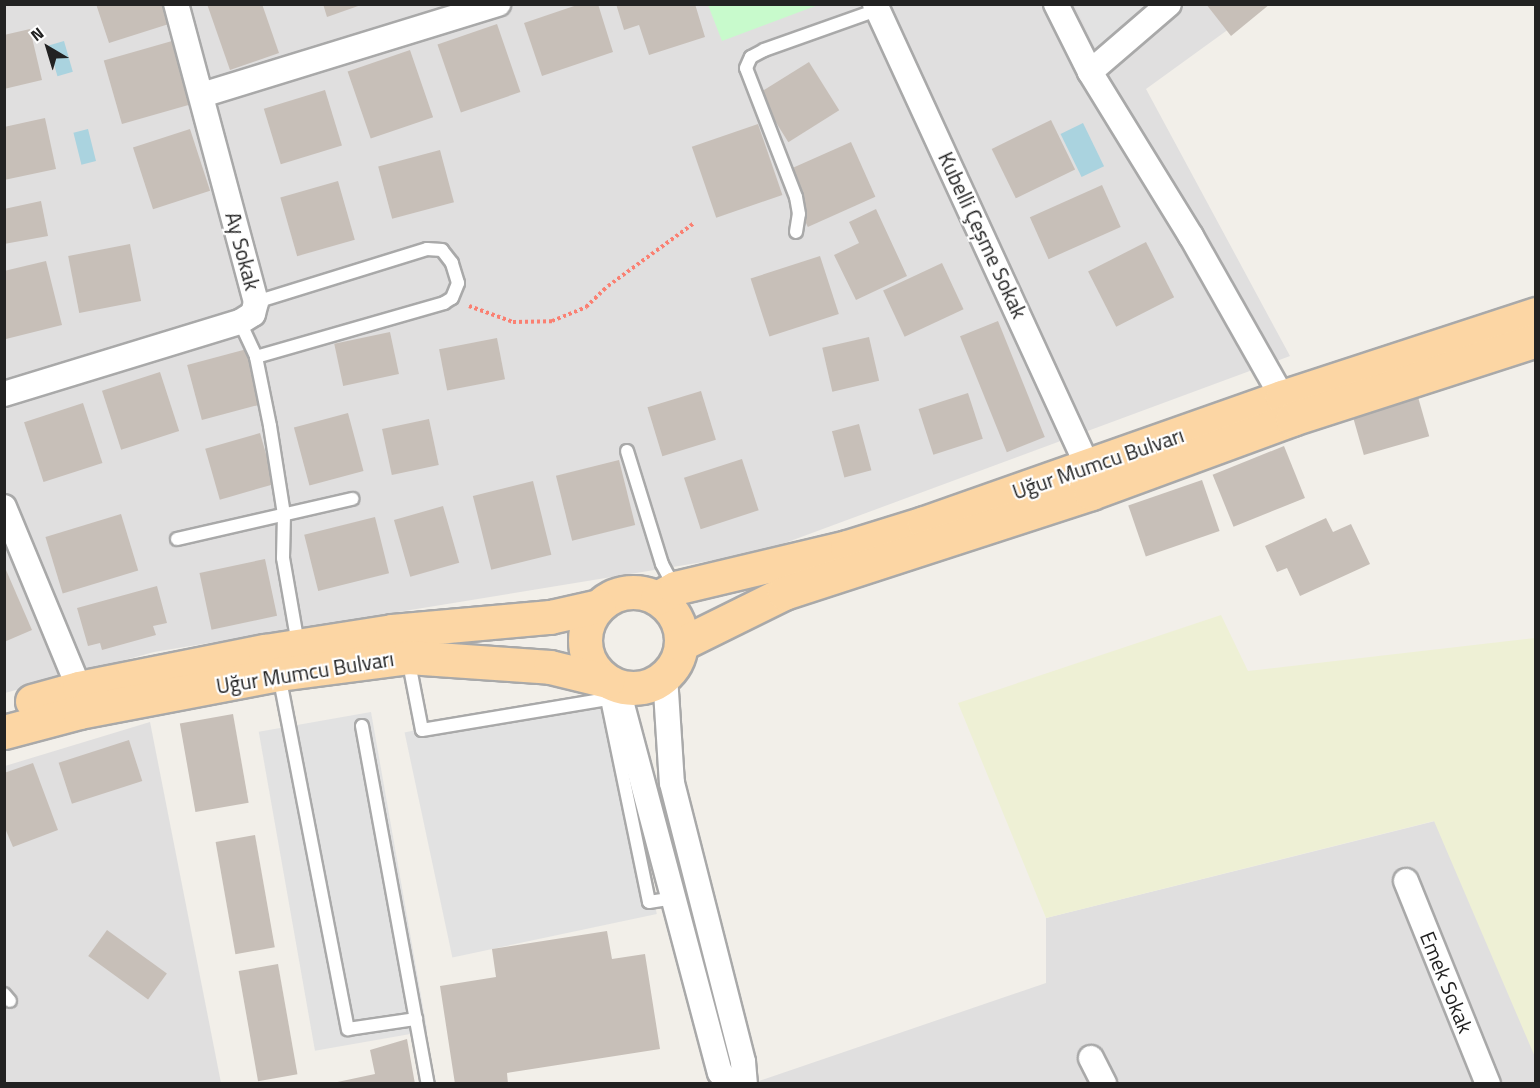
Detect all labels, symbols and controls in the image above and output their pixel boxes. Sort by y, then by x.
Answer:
north arrow [18,18,78,78]
text: N [25,21,49,47]
street label: Kubelli Çeşme Sokak [933,148,1033,322]
street label: Ay Sokak [220,209,266,293]
street label: Uğur Mumcu Bulvarı [1009,422,1187,504]
street label: Uğur Mumcu Bulvarı [214,646,396,698]
street label: Emek Sokak [1415,927,1479,1037]

